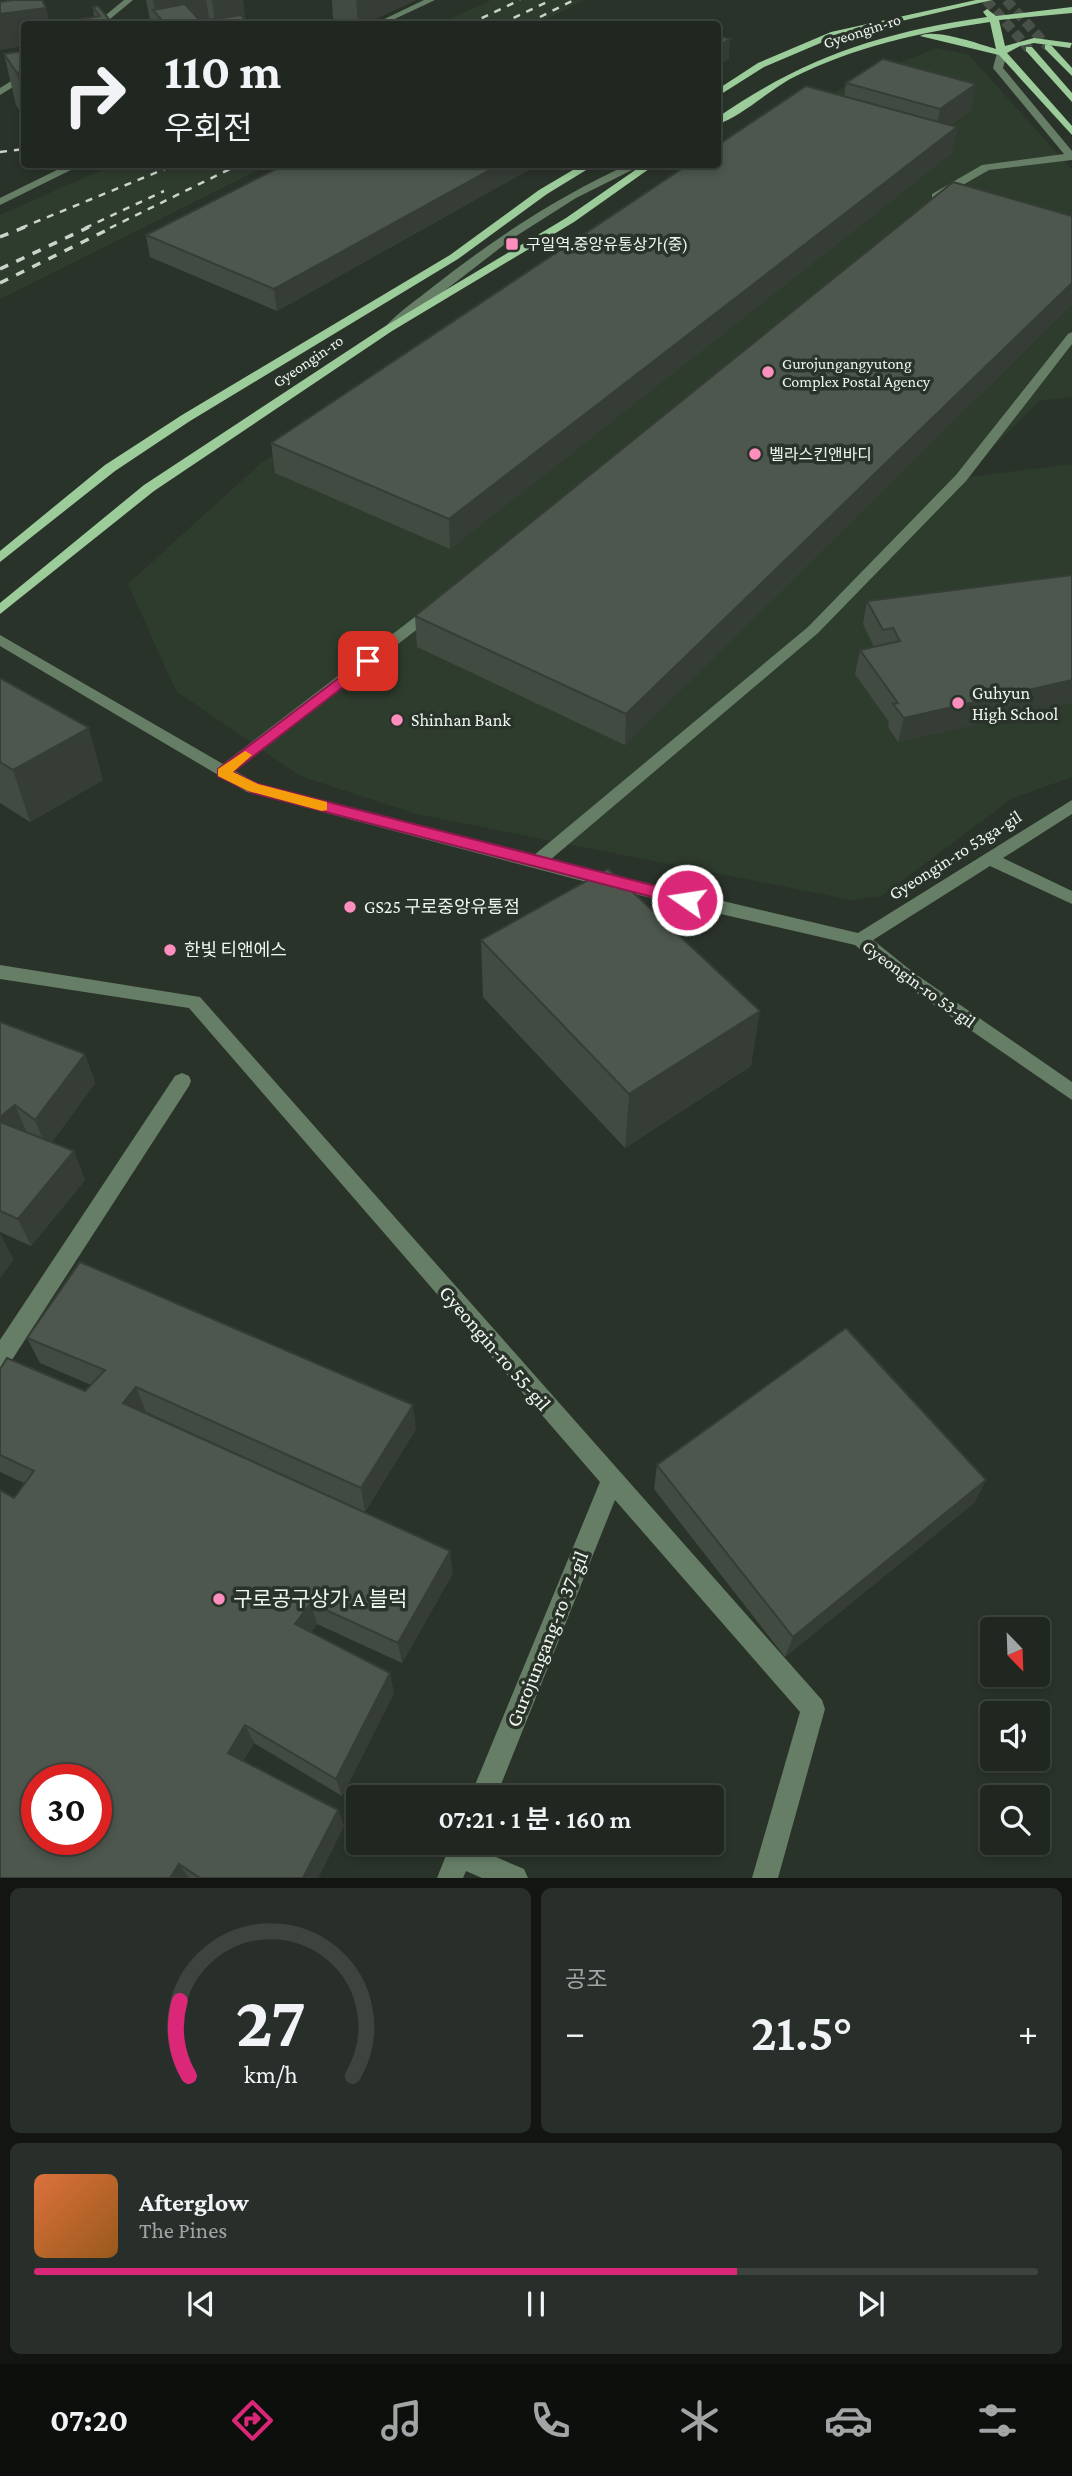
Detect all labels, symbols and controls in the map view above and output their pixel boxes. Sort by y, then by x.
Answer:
street label: Gyeongin-ro [821,10,903,52]
text: 110 m [164,44,281,99]
icon: right [49,49,140,140]
text: 우회전 [164,110,252,146]
marker: 구일역.중앙유통상가(중) [504,236,520,252]
place label: 구일역.중앙유통상가(중) [526,236,688,254]
street label: Gyeongin-ro [270,331,347,391]
place label: Gurojungangyutong Complex Postal Agency [782,355,931,391]
marker: Gurojungangyutong Complex Postal Agency [760,364,776,380]
marker: 벨라스킨앤바디 [747,446,763,462]
place label: 벨라스킨앤바디 [769,446,872,463]
pin [338,631,398,691]
icon: arrive [349,642,387,680]
place label: Guhyun High School [972,683,1059,724]
marker: Guhyun High School [950,695,966,711]
place label: Shinhan Bank [411,710,511,730]
marker: Shinhan Bank [389,712,405,728]
street label: Gyeongin-ro 53ga-gil [885,806,1025,904]
position arrow [650,863,724,937]
place label: GS25 구로중앙유통점 [364,897,520,917]
marker: GS25 구로중앙유통점 [342,899,358,915]
street label: Gyeongin-ro 53-gil [858,936,980,1032]
place label: 한빛 티앤에스 [184,940,287,960]
marker: 한빛 티앤에스 [162,942,178,958]
street label: Gyeongin-ro 55-gil [434,1281,556,1415]
street label: Gurojungang-ro 37-gil [501,1548,593,1730]
place label: 구로공구상가 A 블럭 [233,1587,407,1611]
marker: 구로공구상가 A 블럭 [211,1591,227,1607]
north arrow [980,1617,1050,1687]
map controls [980,1617,1050,1855]
button: sound [980,1701,1050,1771]
speed limit sign: 30 [21,1764,112,1855]
button: search [980,1785,1050,1855]
text: 07:21 · 1 분 · 160 m [439,1805,631,1834]
text: 공조 [565,1966,607,1992]
text: 27 [235,1982,306,2063]
text: 21.5° [751,2003,852,2061]
text: − [565,2011,585,2053]
text: + [1018,2011,1038,2053]
text: km/h [244,2061,297,2088]
text: Afterglow [139,2188,249,2217]
text: The Pines [139,2217,227,2243]
icon: previous [182,2285,220,2323]
icon: pause [517,2285,555,2323]
icon: next [852,2285,890,2323]
icon: directions [228,2396,277,2445]
icon: music [377,2396,426,2445]
icon: phone [526,2396,575,2445]
icon: climate [675,2396,724,2445]
icon: car [824,2396,873,2445]
icon: filters [973,2396,1022,2445]
text: 07:20 [50,2402,128,2438]

